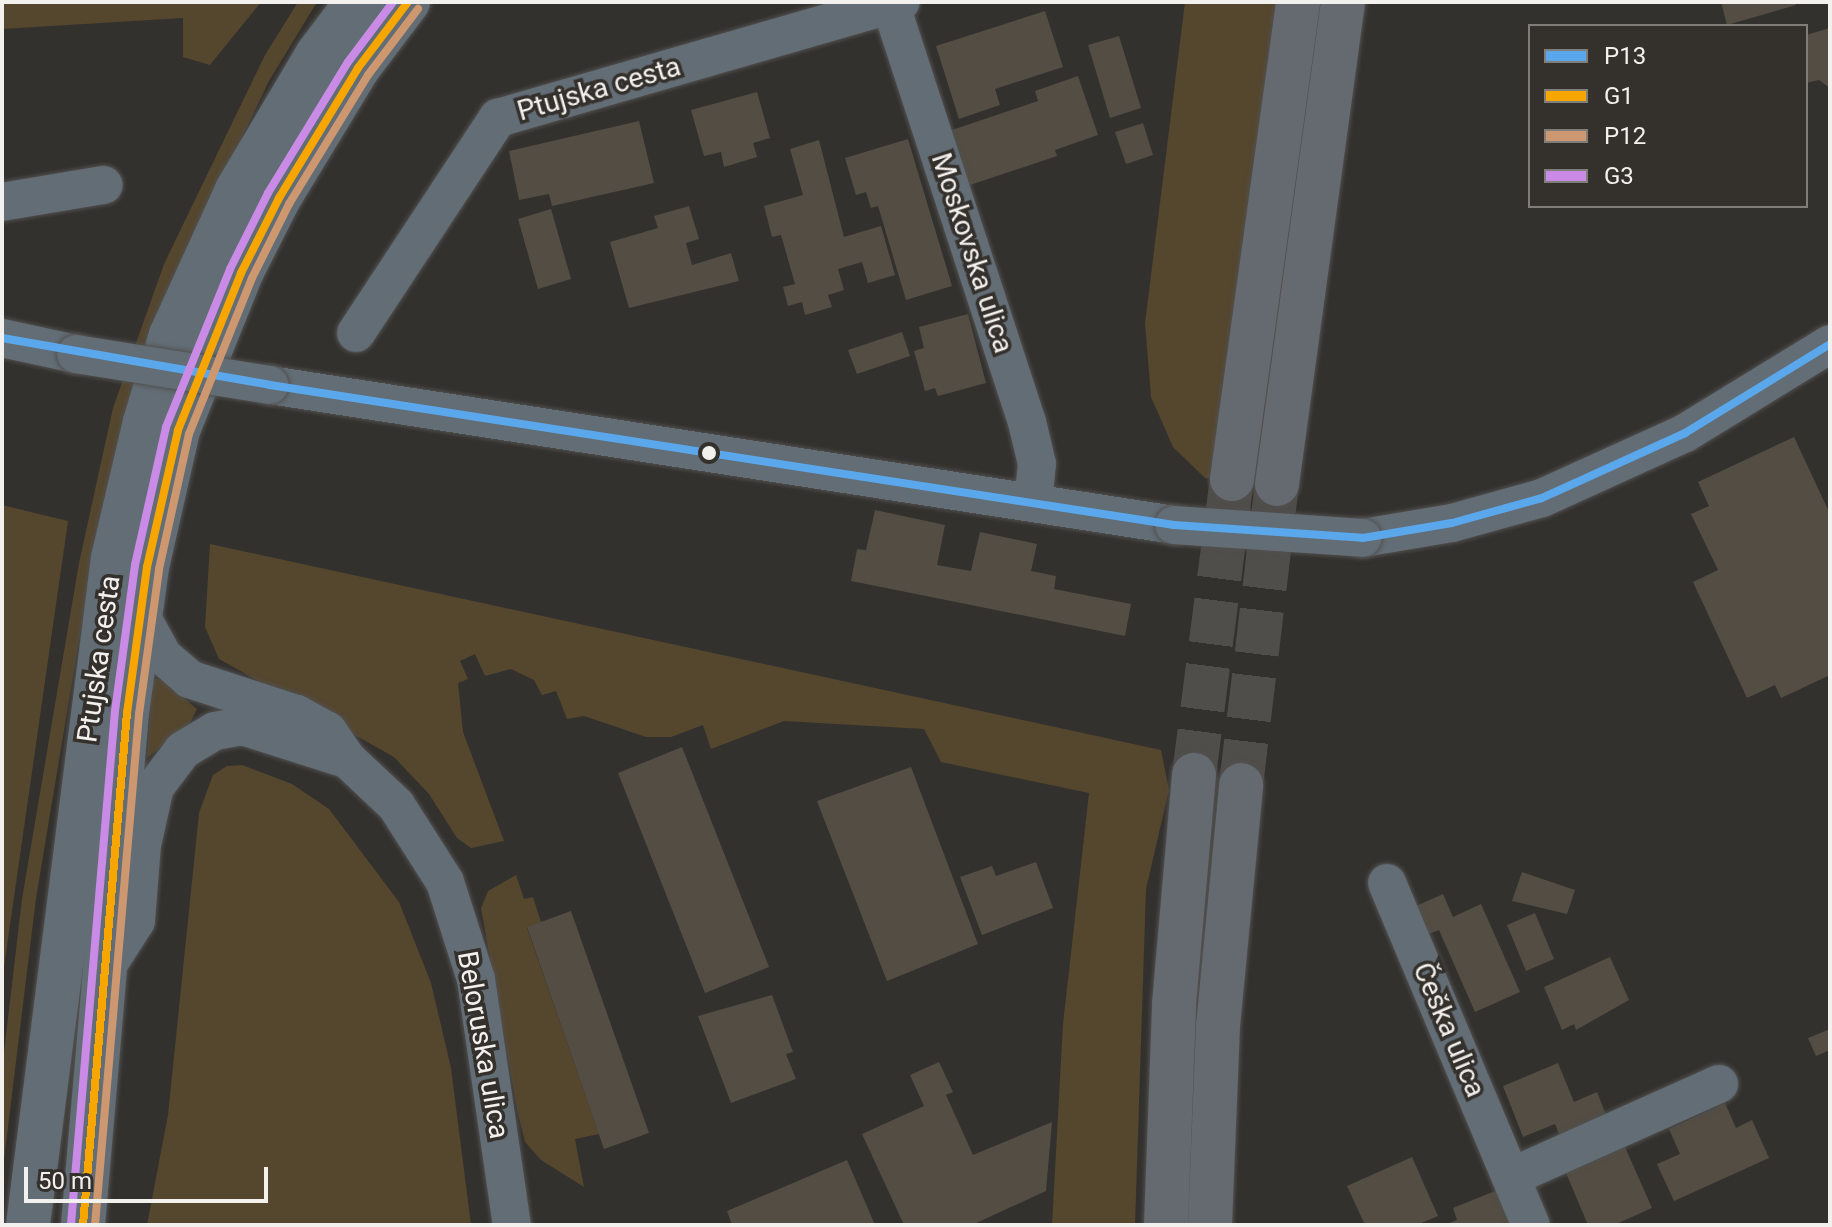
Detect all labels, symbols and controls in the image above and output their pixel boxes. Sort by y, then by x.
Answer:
legend [1528,24,1808,208]
text: P13 [1604,42,1646,70]
street label: Ptujska cesta [513,50,685,128]
text: G1 [1604,82,1634,110]
text: P12 [1604,122,1646,150]
street label: Moskovska ulica [924,149,1020,357]
text: G3 [1604,162,1634,190]
unlabelled marker [701,445,717,461]
street label: Ptujska cesta [71,573,127,745]
street label: Beloruska ulica [450,949,516,1141]
street label: Češka ulica [1406,958,1492,1102]
scale bar [28,1151,272,1201]
text: 50 m [38,1167,92,1195]

